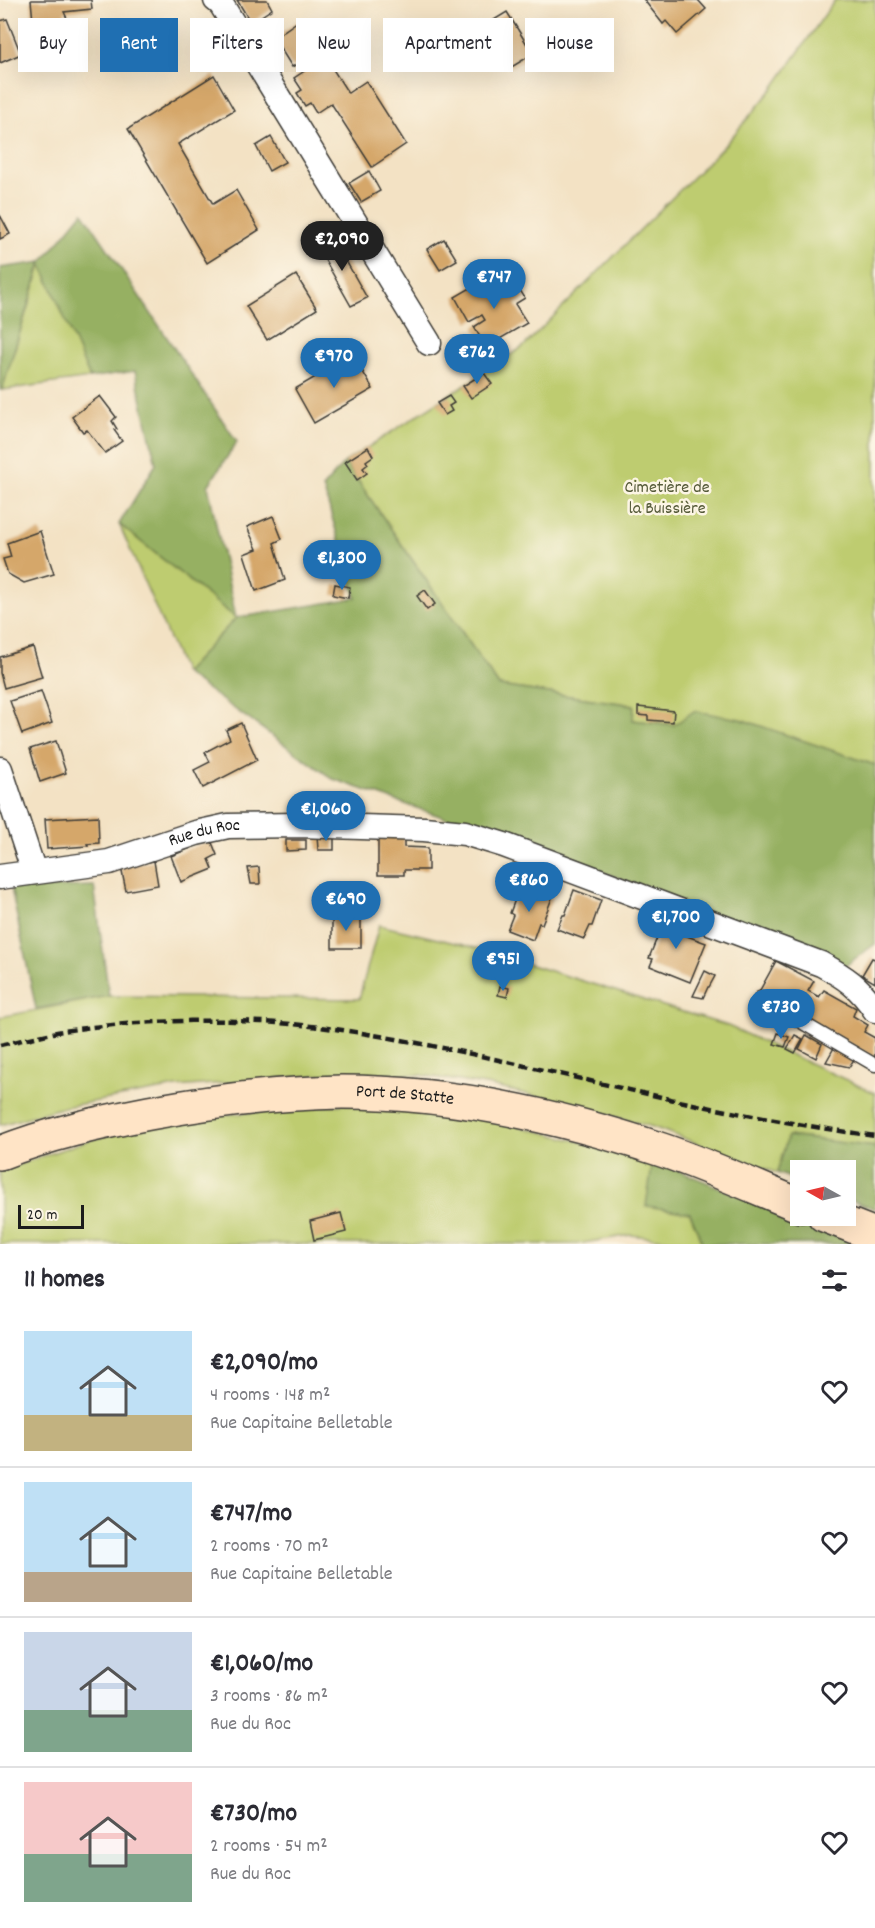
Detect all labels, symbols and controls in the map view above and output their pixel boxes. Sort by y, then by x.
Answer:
chip: Buy [18,18,88,72]
chip: Rent [100,18,178,72]
chip: Filters [190,18,284,72]
chip: New [296,18,371,72]
chip: Apartment [383,18,513,72]
chip: House [525,18,614,72]
pin: €2,090 [293,221,391,272]
text: €2,090 [315,226,369,254]
pin: €747 [458,259,530,310]
text: €747 [477,264,511,292]
pin: €762 [441,334,513,385]
pin: €970 [298,338,370,389]
text: €762 [458,339,496,367]
text: €970 [315,343,353,371]
park label: Cimetière de la Buissière [624,476,710,522]
pin: €1,300 [293,540,391,591]
text: €1,300 [317,545,367,573]
pin: €1,060 [277,791,375,842]
text: €1,060 [301,796,351,824]
street label: Rue du Roc [165,813,240,854]
pin: €860 [493,862,565,913]
text: €860 [509,867,549,895]
pin: €690 [310,881,382,932]
text: €690 [325,886,367,914]
pin: €1,700 [627,899,725,950]
text: €1,700 [652,904,700,932]
pin: €951 [467,941,539,992]
text: €951 [486,946,520,974]
pin: €730 [745,989,817,1040]
text: €730 [762,994,800,1022]
street label: Port de Statte [356,1080,456,1112]
north arrow [790,1160,856,1226]
map controls [790,1160,856,1226]
scale bar [18,1202,84,1230]
text: 20 m [27,1204,57,1227]
text: 11 homes [24,1262,105,1299]
icon: filters [818,1264,851,1297]
text: €2,090/mo [210,1345,318,1382]
icon: home [72,1355,144,1427]
icon: heart [818,1375,851,1408]
text: 4 rooms · 148 m² [210,1382,330,1410]
text: Rue Capitaine Belletable [210,1410,393,1438]
text: €747/mo [210,1496,292,1533]
icon: home [72,1506,144,1578]
icon: heart [818,1526,851,1559]
text: 2 rooms · 70 m² [210,1533,329,1561]
text: Rue Capitaine Belletable [210,1561,393,1589]
text: €1,060/mo [210,1646,313,1683]
icon: home [72,1656,144,1728]
icon: heart [818,1676,851,1709]
text: 3 rooms · 86 m² [210,1683,328,1711]
text: Rue du Roc [210,1711,291,1739]
text: €730/mo [210,1796,297,1833]
icon: home [72,1806,144,1878]
icon: heart [818,1826,851,1859]
text: 2 rooms · 54 m² [210,1833,328,1861]
text: Rue du Roc [210,1861,291,1889]

